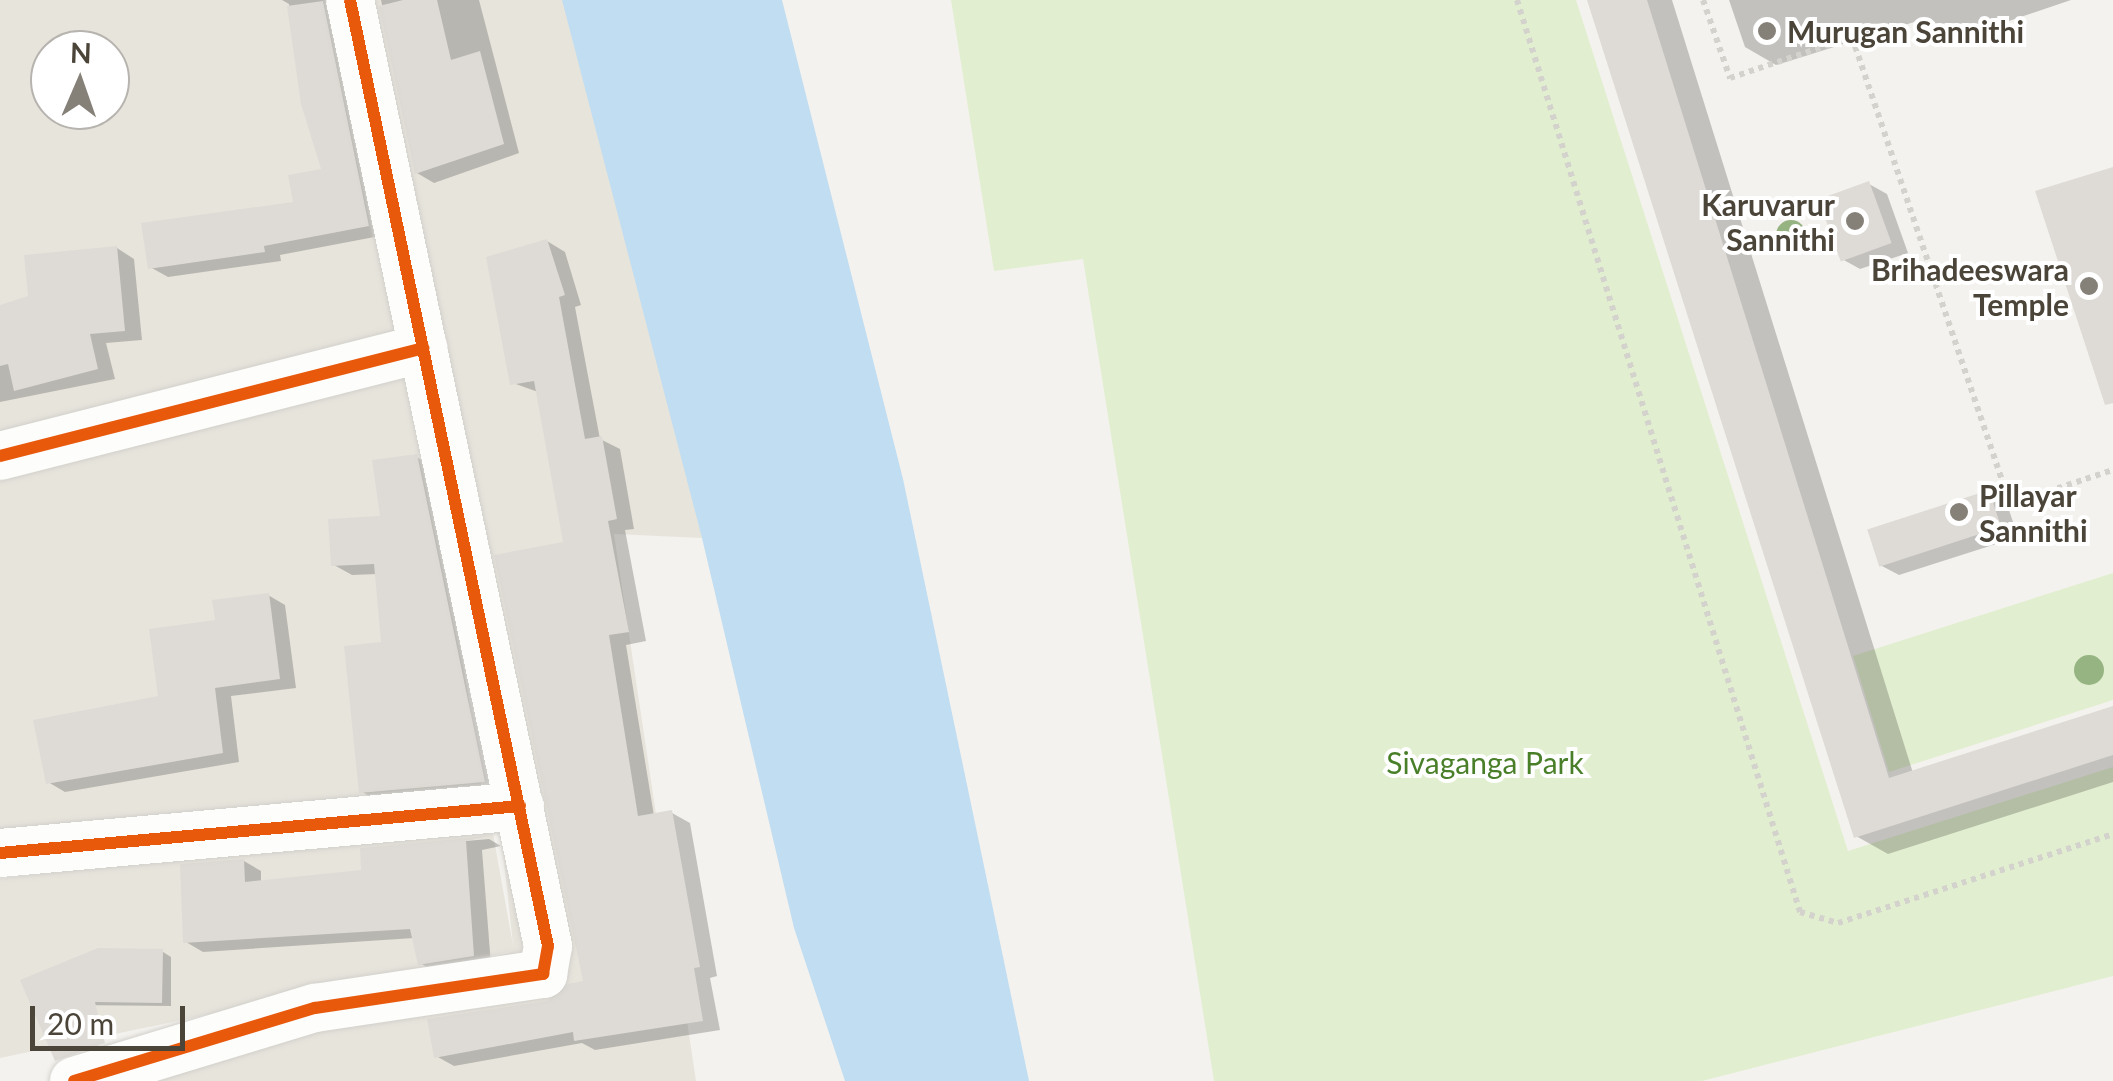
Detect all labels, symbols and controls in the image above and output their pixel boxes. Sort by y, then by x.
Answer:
place label: Murugan Sannithi [1787,13,2024,49]
marker: Murugan Sannithi [1756,20,1778,42]
north arrow [30,30,130,130]
text: N [70,35,92,69]
place label: Karuvarur Sannithi [1701,186,1835,256]
marker: Karuvarur Sannithi [1844,210,1866,232]
place label: Brihadeeswara Temple [1871,251,2069,322]
marker: Brihadeeswara Temple [2078,275,2100,297]
place label: Pillayar Sannithi [1979,477,2088,548]
marker: Pillayar Sannithi [1948,501,1970,523]
park label: Sivaganga Park [1386,744,1584,780]
scale bar [35,986,190,1048]
text: 20 m [47,1005,114,1041]

